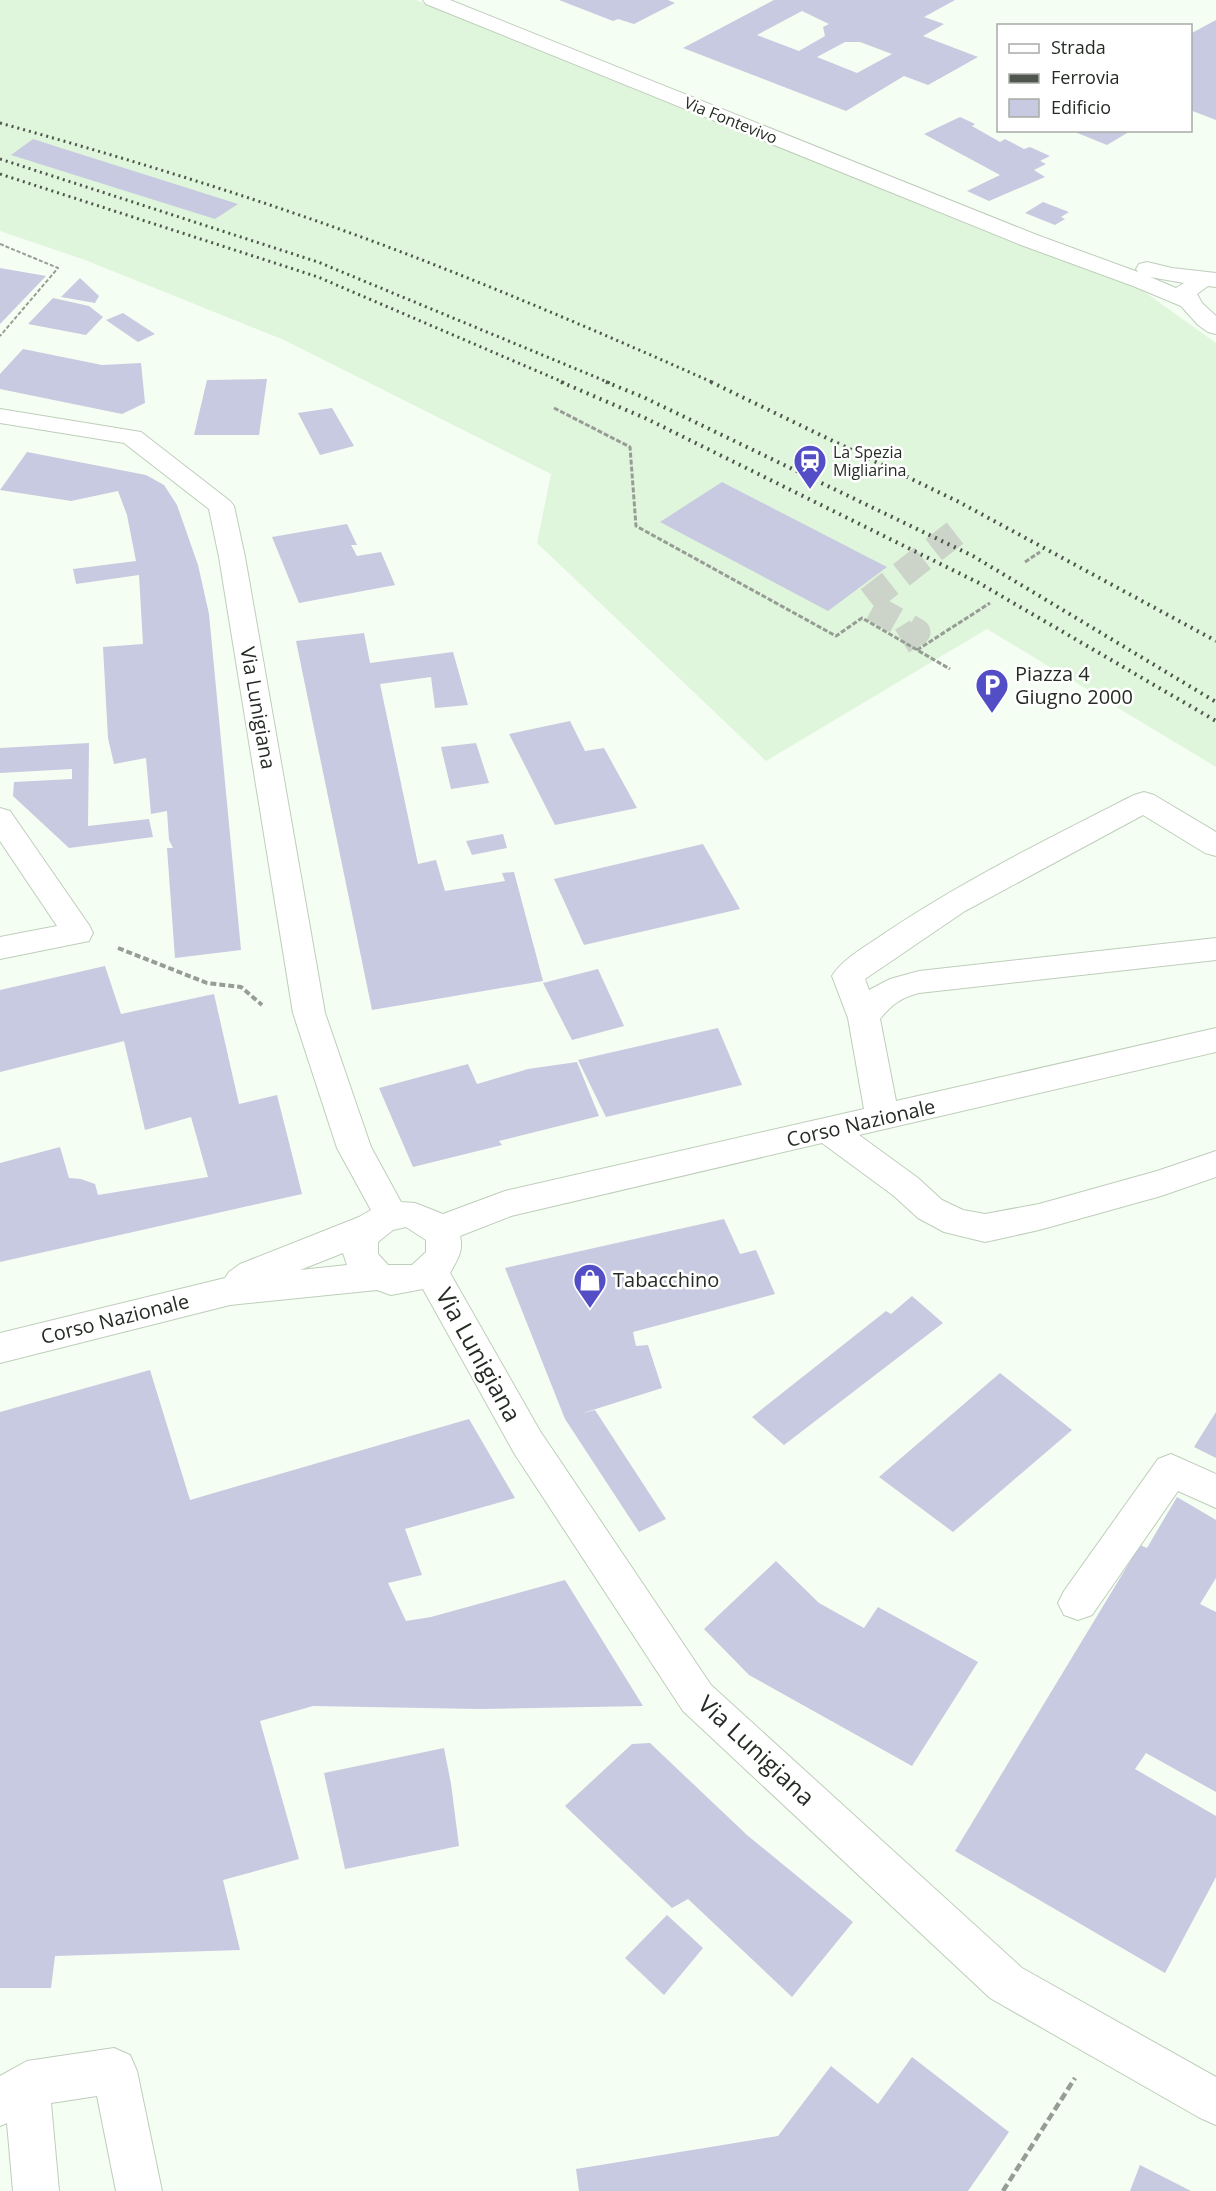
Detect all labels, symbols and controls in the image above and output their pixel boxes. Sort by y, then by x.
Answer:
legend [997,24,1192,132]
text: Strada [1051,35,1106,59]
text: Ferrovia [1051,65,1119,89]
street label: Via Fontevivo [681,91,781,149]
text: Edificio [1051,95,1111,119]
place label: La Spezia Migliarina [833,441,906,481]
station icon: La Spezia Migliarina [792,443,828,490]
street label: Via Lunigiana [234,645,283,771]
place label: Piazza 4 Giugno 2000 [1015,660,1133,710]
parking icon: Piazza 4 Giugno 2000 [974,667,1010,714]
street label: Corso Nazionale [784,1092,938,1153]
shop icon: Tabacchino [572,1262,608,1309]
place label: Tabacchino [613,1266,719,1293]
street label: Via Lunigiana [429,1281,530,1427]
street label: Corso Nazionale [38,1287,192,1350]
street label: Via Lunigiana [691,1687,823,1813]

